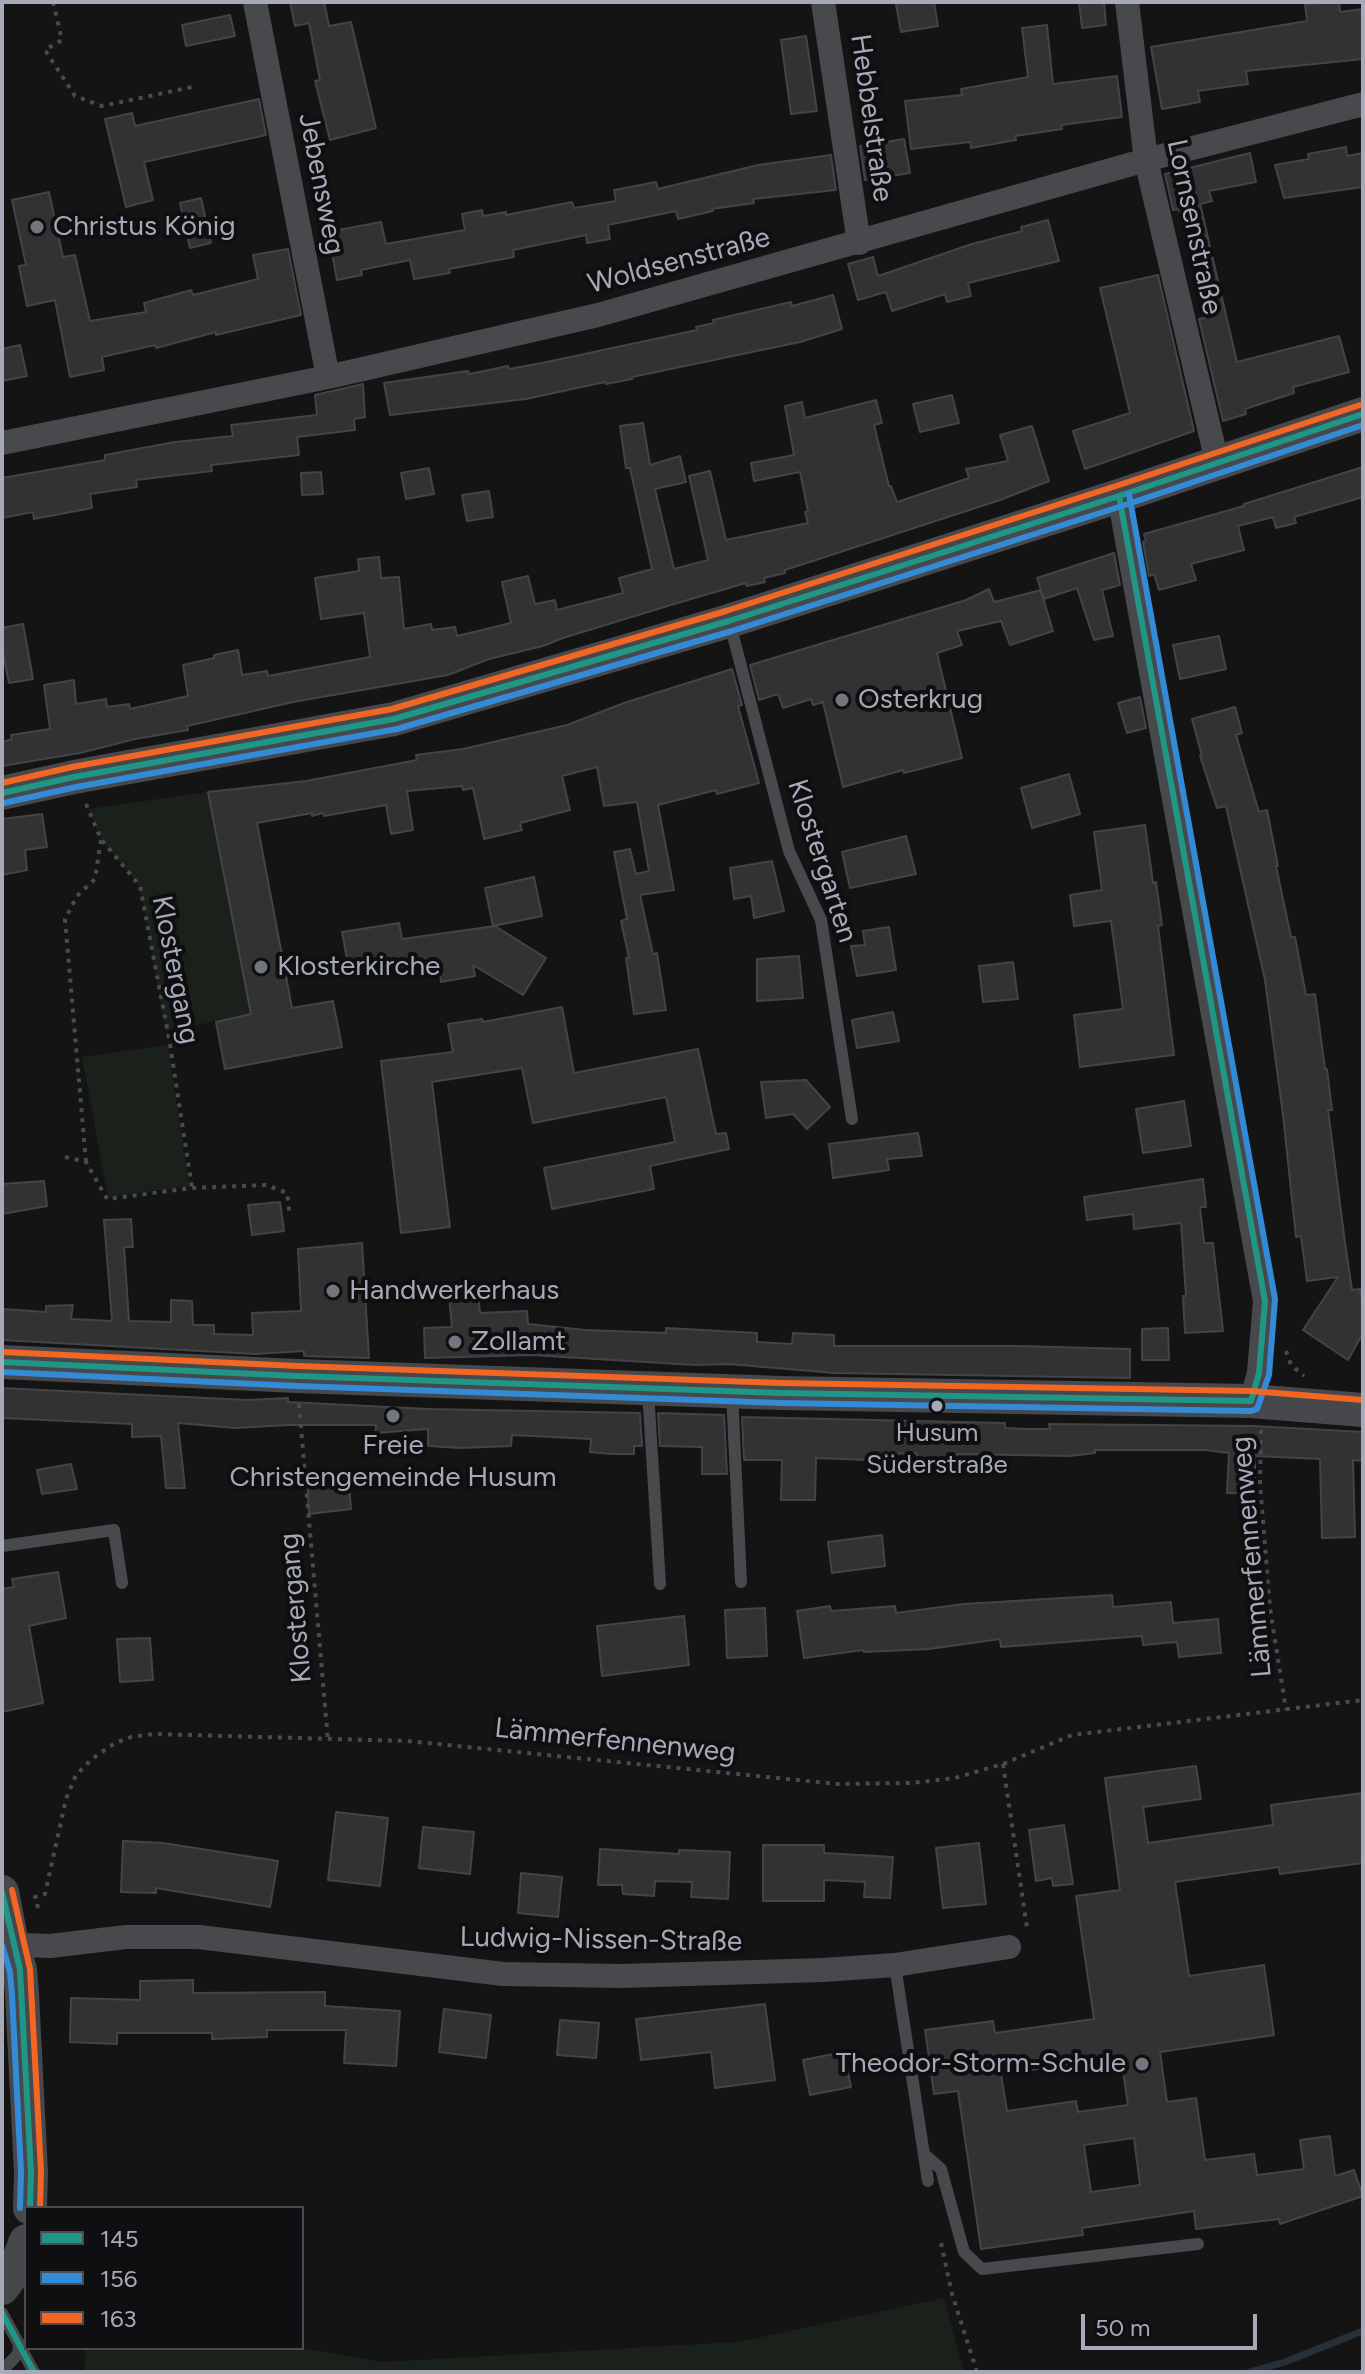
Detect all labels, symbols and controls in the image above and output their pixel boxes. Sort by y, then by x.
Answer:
street label: Hebbelstraße [843,32,899,204]
street label: Jebensweg [291,110,351,258]
street label: Lornsenstraße [1159,136,1229,318]
place label: Christus König [53,210,236,244]
marker: Christus König [28,218,46,236]
street label: Woldsenstraße [584,221,774,301]
place label: Osterkrug [858,683,983,717]
marker: Osterkrug [833,691,851,709]
street label: Klostergarten [780,775,864,947]
street label: Klostergang [144,893,206,1047]
place label: Klosterkirche [277,950,440,984]
marker: Klosterkirche [252,958,270,976]
place label: Handwerkerhaus [349,1274,559,1308]
marker: Handwerkerhaus [324,1282,342,1300]
place label: Zollamt [471,1325,566,1359]
marker: Zollamt [446,1333,464,1351]
marker: Husum Süderstraße [929,1398,945,1414]
marker: Freie Christengemeinde Husum [384,1407,402,1425]
place label: Husum Süderstraße [866,1417,1008,1478]
place label: Freie Christengemeinde Husum [230,1429,556,1495]
street label: Lämmerfennenweg [1225,1435,1279,1679]
street label: Klostergang [273,1532,319,1684]
street label: Lämmerfennenweg [493,1712,737,1770]
street label: Ludwig-Nissen-Straße [459,1921,743,1959]
place label: Theodor-Storm-Schule [836,2047,1126,2081]
marker: Theodor-Storm-Schule [1133,2055,1151,2073]
legend [24,2206,304,2350]
text: 145 [100,2224,139,2253]
text: 156 [100,2264,137,2293]
scale bar [1085,2298,1261,2348]
text: 163 [100,2304,137,2333]
text: 50 m [1095,2313,1151,2342]

